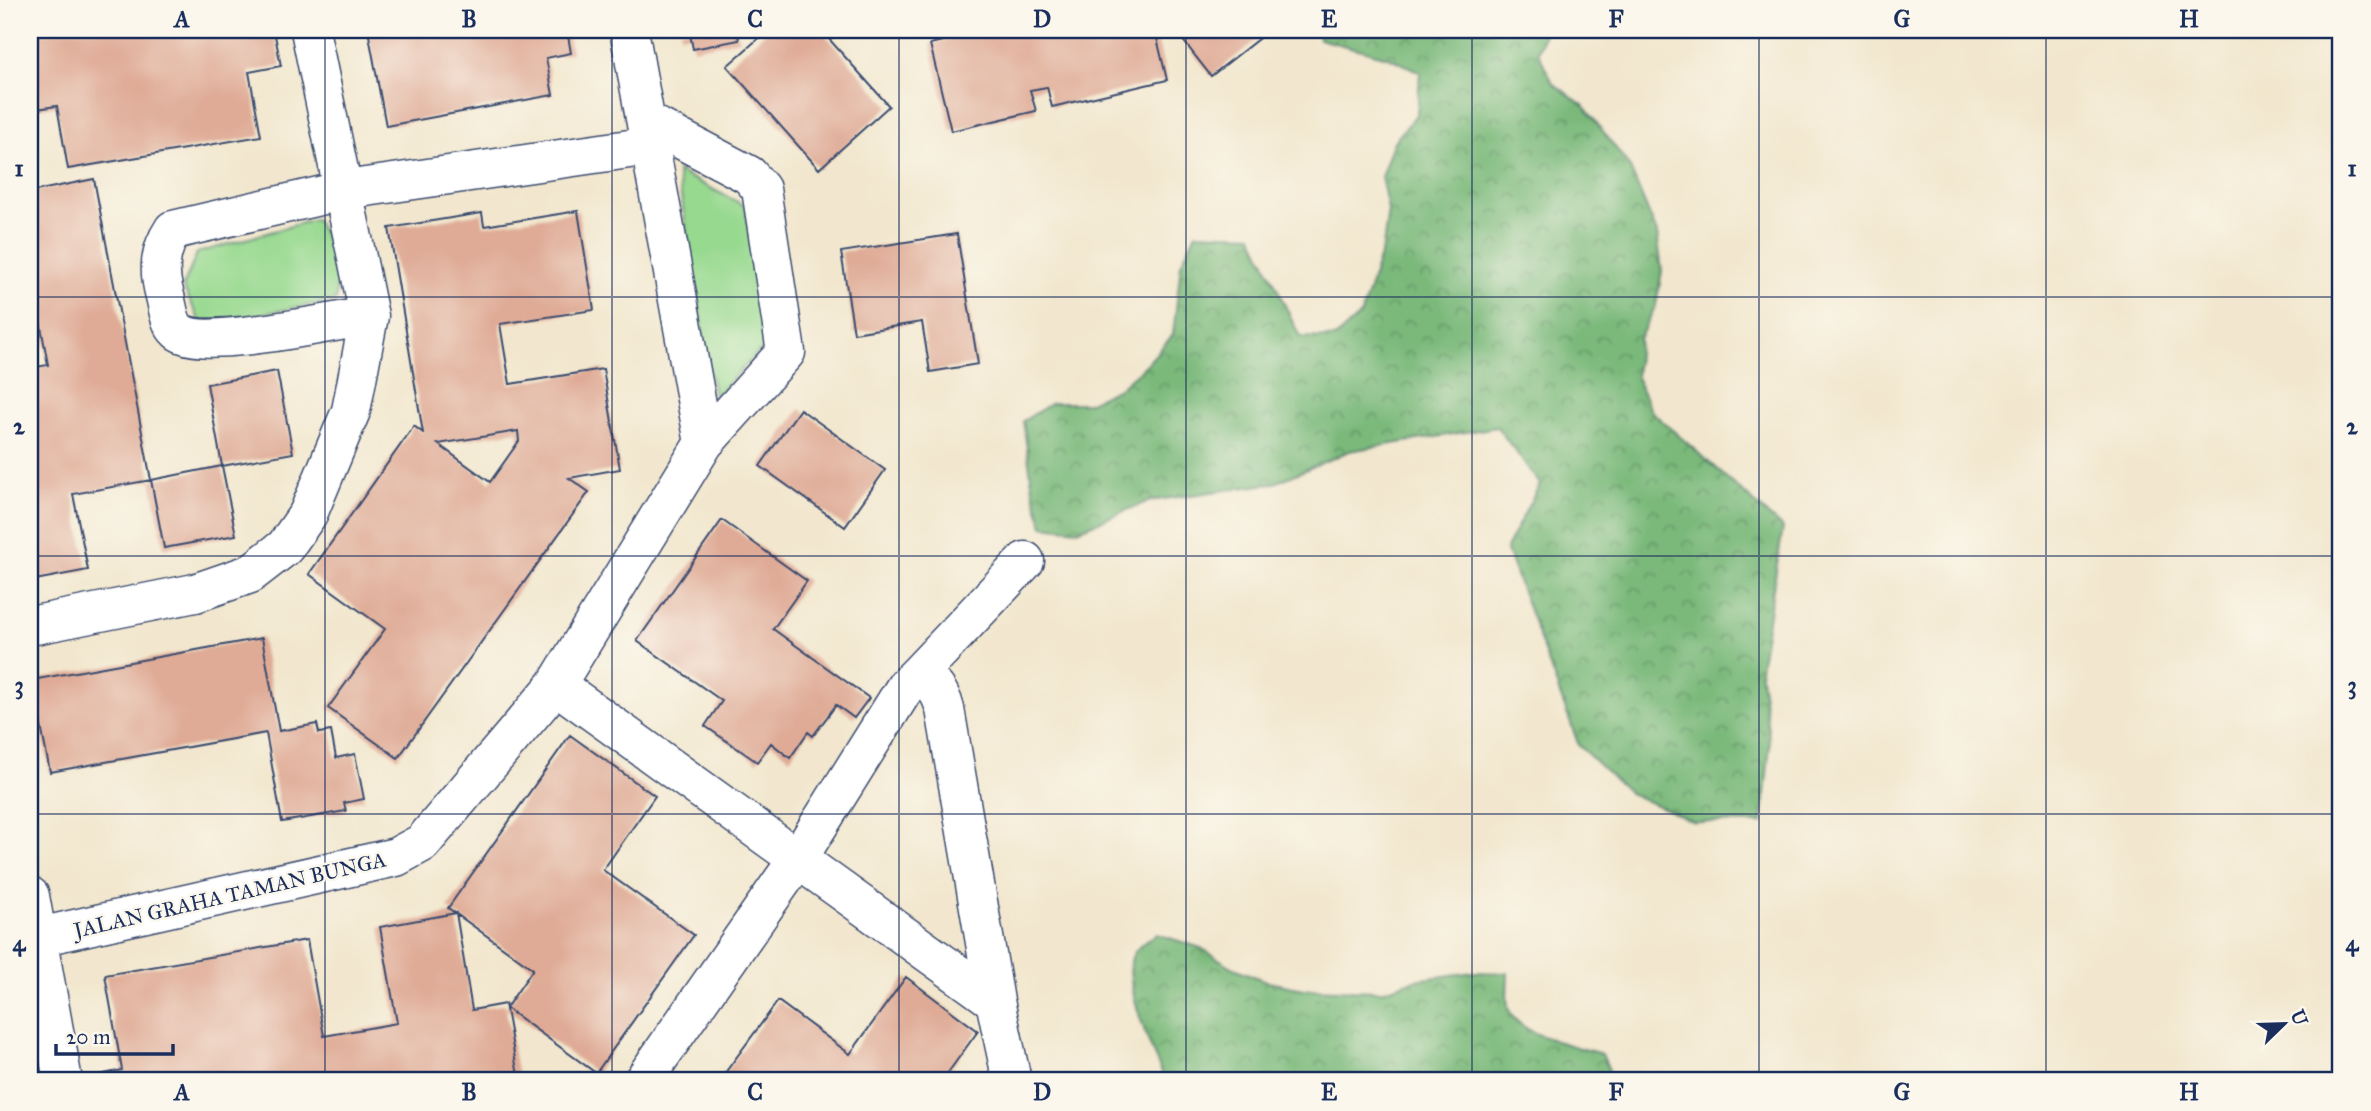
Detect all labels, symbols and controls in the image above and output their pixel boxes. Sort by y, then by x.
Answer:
text: A [172,5,190,33]
text: B [461,5,477,33]
text: C [747,5,763,33]
text: D [1033,5,1051,33]
text: E [1321,5,1338,33]
text: F [1608,5,1624,33]
text: G [1894,5,1911,33]
text: H [2179,5,2199,33]
text: 1 [14,154,24,182]
text: 1 [2347,154,2357,182]
text: 2 [13,412,25,440]
text: 2 [2346,412,2358,440]
text: 3 [14,671,24,700]
text: 3 [2347,671,2357,700]
street label: JALAN GRAHA TAMAN BUNGA [69,846,389,944]
text: 4 [13,929,27,957]
text: 4 [2346,929,2360,957]
north arrow [2248,988,2318,1058]
text: U [2286,1006,2313,1030]
scale bar [56,1013,173,1057]
text: 20 m [66,1024,111,1050]
text: A [172,1078,190,1106]
text: B [461,1078,477,1106]
text: C [747,1078,763,1106]
text: D [1033,1078,1051,1106]
text: E [1321,1078,1338,1106]
text: F [1608,1078,1624,1106]
text: G [1894,1078,1911,1106]
text: H [2179,1078,2199,1106]

